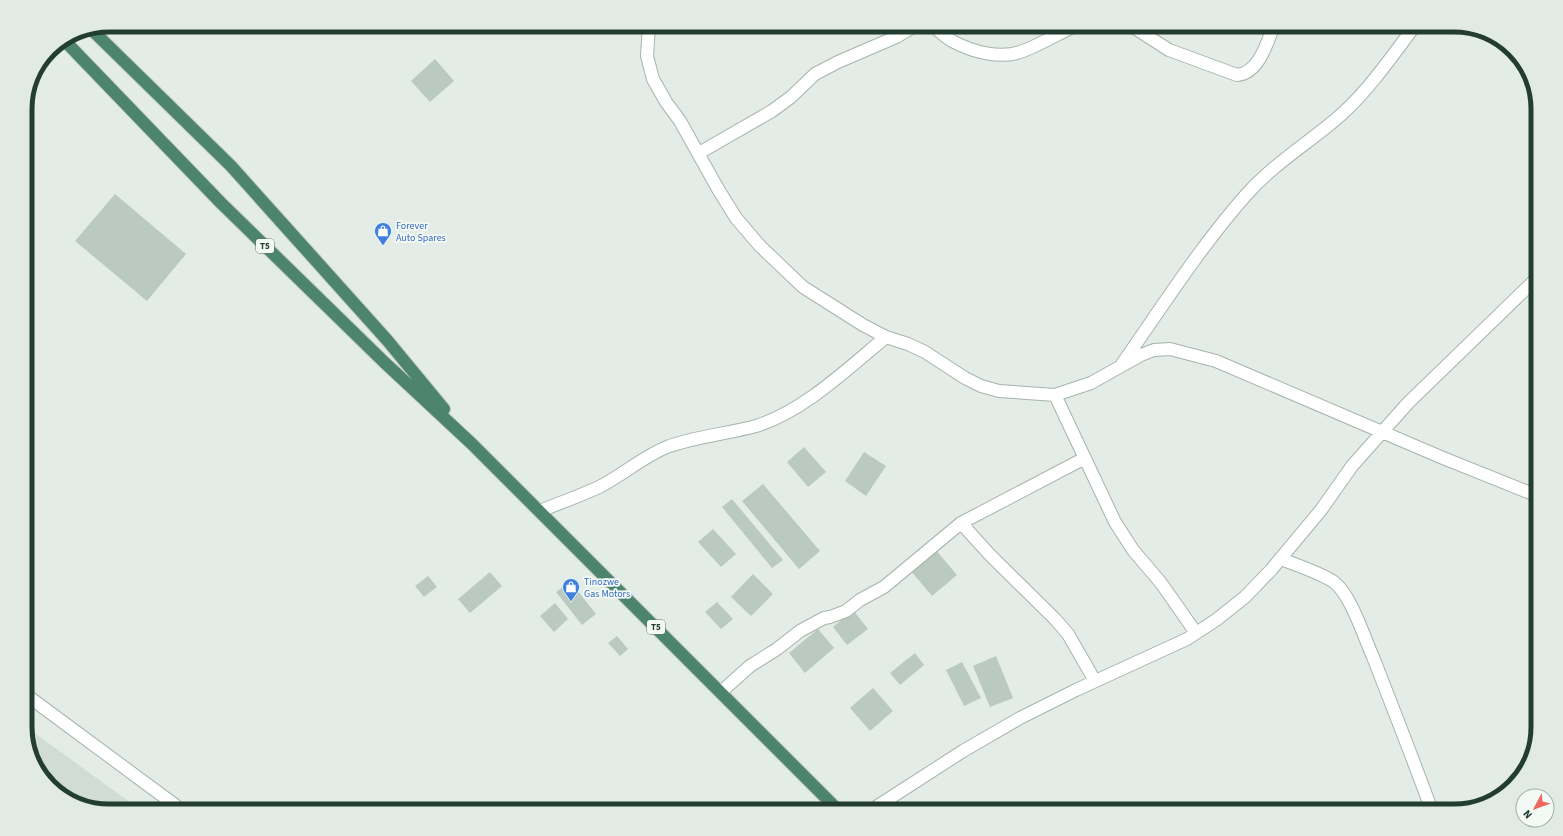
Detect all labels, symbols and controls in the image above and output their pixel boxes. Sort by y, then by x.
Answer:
place label: Forever Auto Spares [396,219,446,245]
shop icon: Forever Auto Spares [373,221,393,246]
road number: T5 [256,239,274,253]
place label: Tinozwe Gas Motors [584,575,630,601]
shop icon: Tinozwe Gas Motors [561,577,581,602]
road number: T5 [647,620,665,634]
north arrow [1515,788,1555,828]
text: N [1520,807,1536,822]

